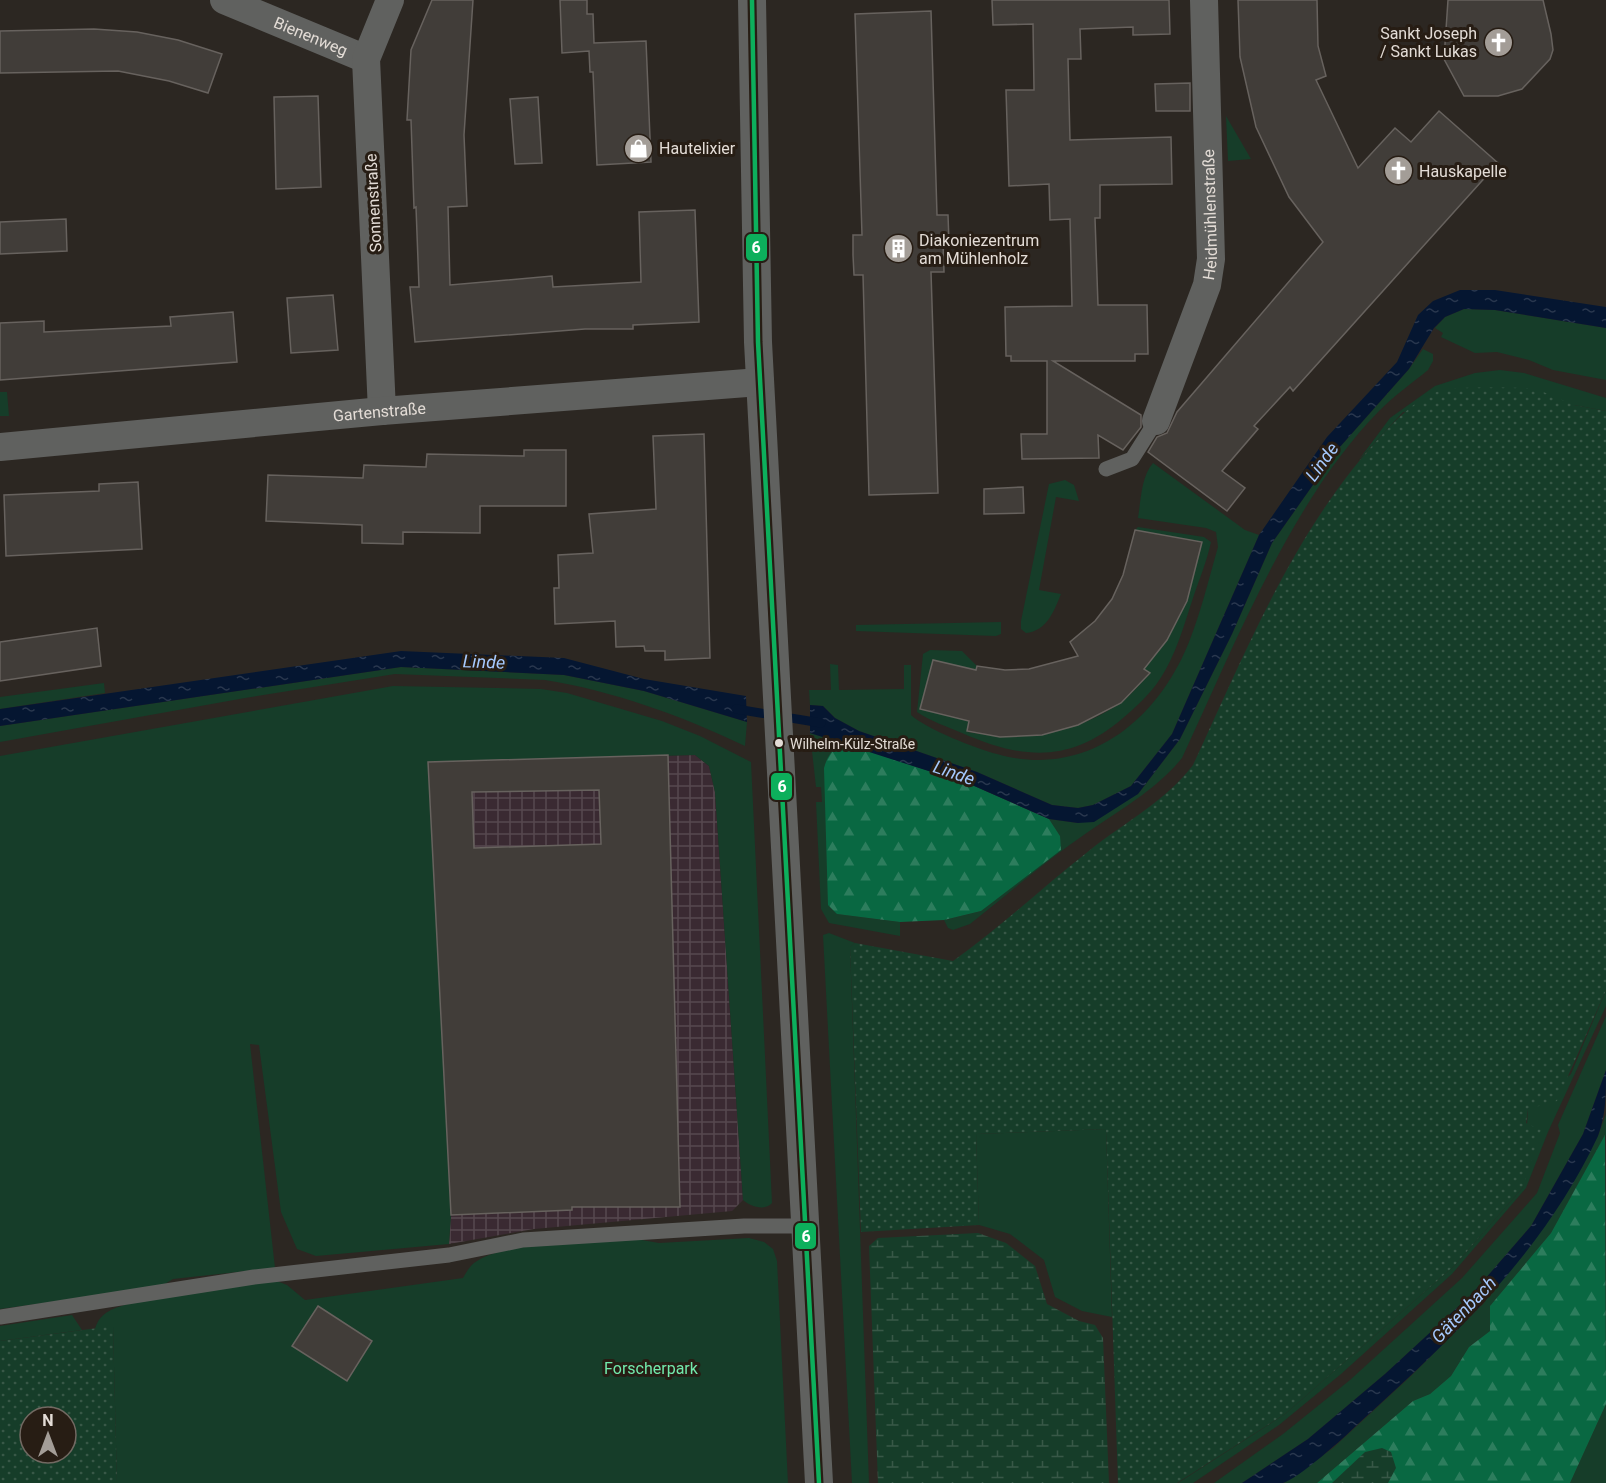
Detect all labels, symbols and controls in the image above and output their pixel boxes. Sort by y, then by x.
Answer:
street label: Bienenweg [271,13,350,60]
place label: Sankt Joseph / Sankt Lukas [1380,24,1477,61]
church icon: Sankt Joseph / Sankt Lukas [1482,26,1514,58]
shop icon: Hautelixier [622,132,654,164]
place label: Hautelixier [659,139,736,158]
street label: Heidmühlenstraße [1199,149,1221,281]
street label: Sonnenstraße [361,153,386,253]
church icon: Hauskapelle [1382,155,1414,187]
place label: Hauskapelle [1419,162,1507,181]
place label: Diakoniezentrum am Mühlenholz [919,231,1039,268]
line badge: 6 [745,233,768,262]
building icon: Diakoniezentrum am Mühlenholz [882,233,914,265]
text: 6 [751,238,761,257]
street label: Gartenstraße [332,399,427,426]
water label: Linde [1301,438,1343,485]
water label: Linde [462,650,506,673]
place label: Wilhelm-Külz-Straße [790,736,915,752]
marker: Wilhelm-Külz-Straße [773,737,785,749]
water label: Linde [931,756,978,789]
line badge: 6 [770,772,793,801]
text: 6 [777,777,787,796]
line badge: 6 [794,1222,817,1250]
text: 6 [801,1227,811,1246]
water label: Gätenbach [1427,1272,1500,1347]
park label: Forscherpark [604,1359,699,1378]
north arrow [18,1405,78,1465]
text: N [42,1411,54,1430]

